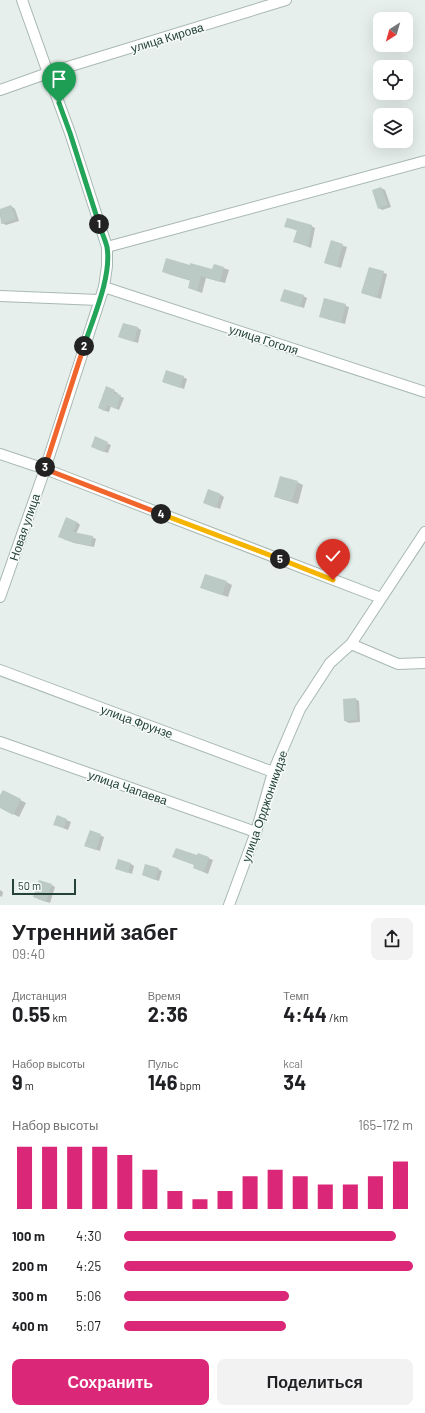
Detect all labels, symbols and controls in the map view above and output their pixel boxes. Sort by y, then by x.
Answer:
north arrow [373,12,413,52]
map controls [373,12,413,148]
street label: улица Кирова [129,19,206,56]
button: locate [373,60,413,100]
pin [42,62,76,103]
icon: arrive [48,68,70,90]
button: layers [373,108,413,148]
pin: 1 [89,214,109,234]
text: 1 [97,217,101,230]
street label: улица Гоголя [227,321,300,358]
pin: 2 [74,336,94,356]
text: 2 [81,339,87,352]
pin: 3 [35,457,55,477]
text: 3 [42,460,48,473]
street label: Новая улица [6,491,43,563]
pin: 4 [151,504,171,524]
text: 4 [158,507,164,520]
pin [316,539,350,580]
icon: check [322,545,344,567]
pin: 5 [270,549,290,569]
text: 5 [277,552,283,565]
street label: улица Фрунзе [99,701,175,742]
street label: улица Орджоникидзе [238,748,291,864]
street label: улица Чапаева [86,767,170,808]
scale bar [12,877,76,896]
text: 50 m [18,879,41,892]
text: Утренний забег [12,918,178,944]
button: share [371,918,413,960]
text: 09:40 [12,946,45,962]
text: Дистанция [12,989,67,1002]
text: Время [148,989,181,1002]
text: Темп [283,989,309,1002]
text: 0.55 [12,1002,50,1026]
text: 2:36 [148,1002,188,1026]
text: 4:44 [283,1002,327,1026]
text: km [50,1011,67,1024]
text: /km [327,1011,348,1024]
text: Набор высоты [12,1057,85,1070]
text: Пульс [148,1057,178,1070]
text: kcal [283,1057,303,1070]
text: 9 [12,1070,23,1094]
text: 146 [148,1070,178,1094]
text: 34 [283,1070,306,1094]
text: m [23,1079,34,1092]
text: bpm [178,1079,201,1092]
text: Набор высоты [12,1117,98,1133]
text: 165–172 m [358,1117,413,1133]
text: 100 m [12,1228,45,1244]
text: 4:30 [76,1228,102,1244]
text: 200 m [12,1258,48,1274]
text: 4:25 [76,1258,101,1274]
text: 300 m [12,1288,47,1304]
text: 5:06 [76,1288,101,1304]
text: 400 m [12,1318,48,1334]
text: 5:07 [76,1318,101,1334]
button: Сохранить [12,1359,209,1405]
button: Поделиться [217,1359,413,1405]

